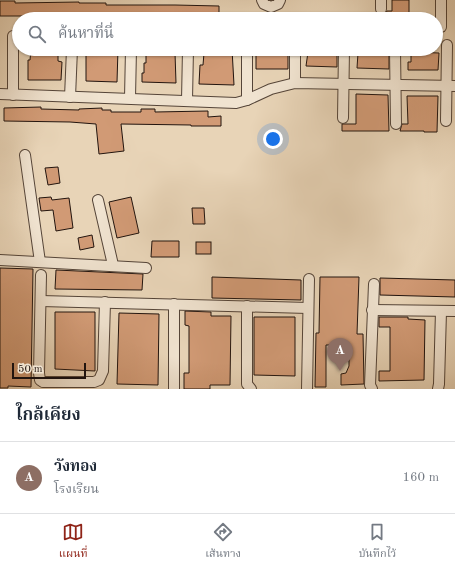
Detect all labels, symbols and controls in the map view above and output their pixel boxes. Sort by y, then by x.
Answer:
search box [12,12,443,56]
icon: search [26,23,48,45]
text: ค้นหาที่นี่ [58,27,114,42]
your location [263,129,283,149]
pin: A [327,338,353,371]
scale bar [12,361,86,380]
text: 50 m [18,364,43,375]
text: ใกล้เคียง [16,407,81,424]
text: วังทอง [54,460,97,475]
text: A [24,471,34,484]
text: 160 m [402,471,439,484]
text: โรงเรียน [54,483,99,496]
tab: แผนที่ [59,521,88,563]
tab: เส้นทาง [205,521,241,563]
tab: บันทึกไว้ [359,521,396,563]

